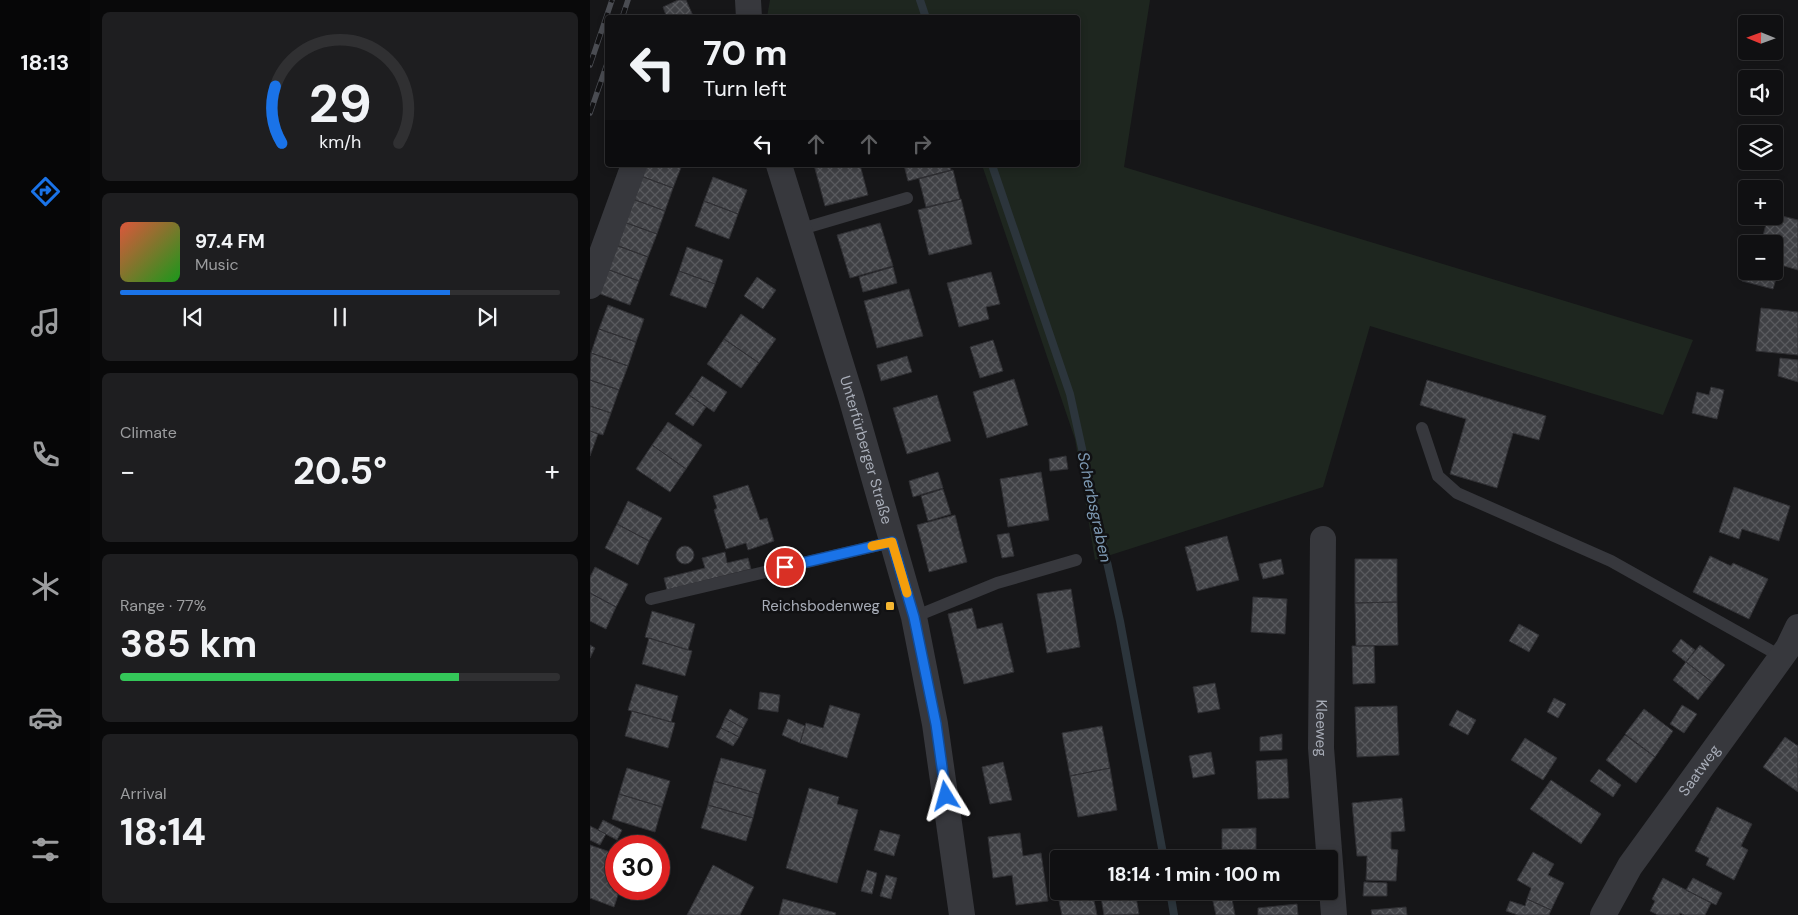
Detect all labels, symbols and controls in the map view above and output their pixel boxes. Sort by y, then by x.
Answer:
north arrow [1738,15,1782,60]
map controls [1738,15,1783,280]
text: 70 m [703,30,787,76]
icon: left [620,35,685,100]
text: 18:13 [21,48,69,77]
text: 29 [309,70,371,138]
button: sound [1738,70,1783,115]
text: Turn left [703,74,787,103]
button: layers [1738,125,1783,170]
text: km/h [319,130,361,154]
icon: left [749,130,777,158]
icon: ahead [802,130,830,158]
icon: ahead [855,130,883,158]
icon: right [908,130,936,158]
icon: directions [28,174,63,209]
button: + [1738,180,1783,225]
text: 97.4 FM [195,229,265,254]
button: − [1738,235,1783,280]
text: Music [195,254,239,275]
icon: previous [179,303,207,331]
icon: pause [326,303,354,331]
icon: next [473,303,501,331]
icon: music [28,305,63,340]
street label: Unterfürberger Straße [835,373,897,527]
text: Climate [120,422,177,443]
icon: phone [28,437,63,472]
text: 20.5° [293,446,387,496]
water label: Scherbsgraben [1073,450,1116,564]
text: − [120,453,135,490]
text: + [545,453,560,490]
pin [764,546,806,588]
icon: arrive [771,553,799,581]
icon: climate [28,569,63,604]
text: Range · 77% [120,595,206,616]
place label: Reichsbodenweg [762,596,880,616]
marker: Reichsbodenweg [884,600,896,612]
text: 385 km [120,619,257,669]
street label: Kleeweg [1311,699,1332,757]
icon: car [28,700,63,735]
street label: Saatweg [1674,741,1725,800]
position arrow [919,769,971,821]
text: Arrival [120,783,167,804]
text: 18:14 [120,807,206,857]
icon: filters [28,832,63,867]
speed limit sign: 30 [605,835,670,900]
text: 18:14 · 1 min · 100 m [1108,862,1280,887]

